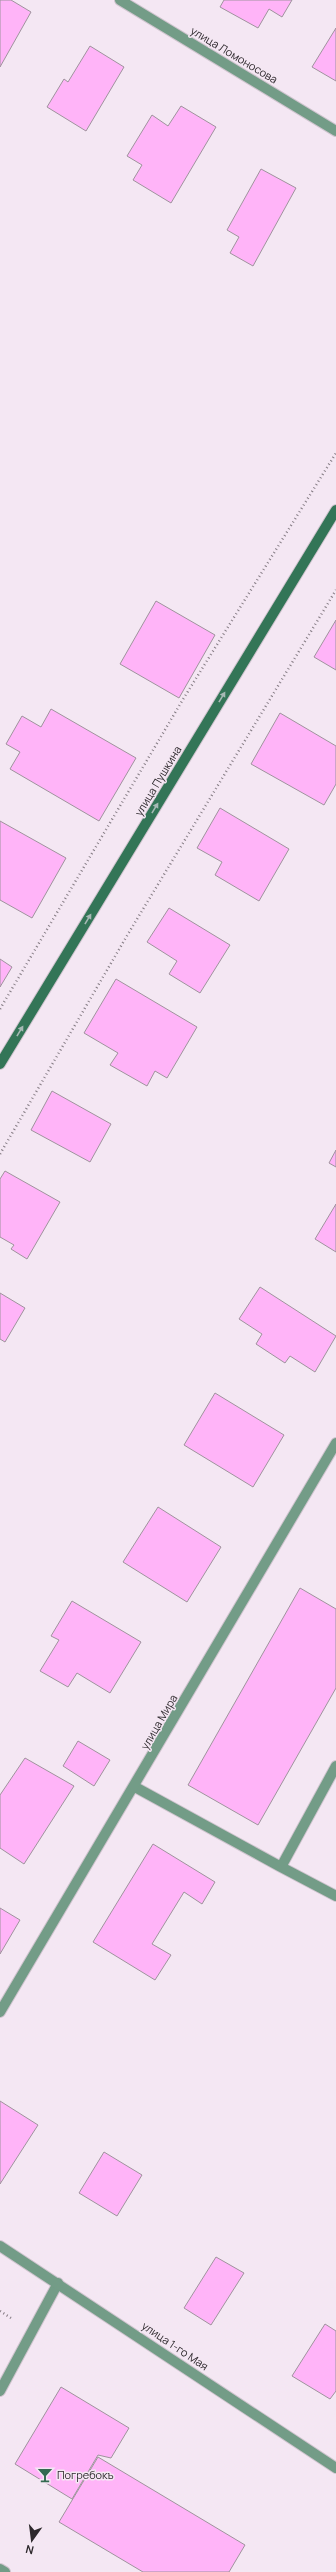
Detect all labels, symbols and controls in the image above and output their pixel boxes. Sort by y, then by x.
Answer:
street label: улица Ломоносова [188,23,281,87]
one-way arrow [219,691,226,703]
street label: улица Пушкина [131,743,184,819]
one-way arrow [151,803,159,813]
one-way arrow [84,913,91,925]
one-way arrow [17,1025,24,1037]
street label: улица Мира [137,1691,180,1752]
street label: улица 1-го Мая [139,2318,212,2373]
bar icon: Погребокъ [36,2466,54,2484]
place label: Погребокъ [57,2467,114,2482]
north arrow [12,2520,52,2560]
text: N [24,2542,35,2558]

